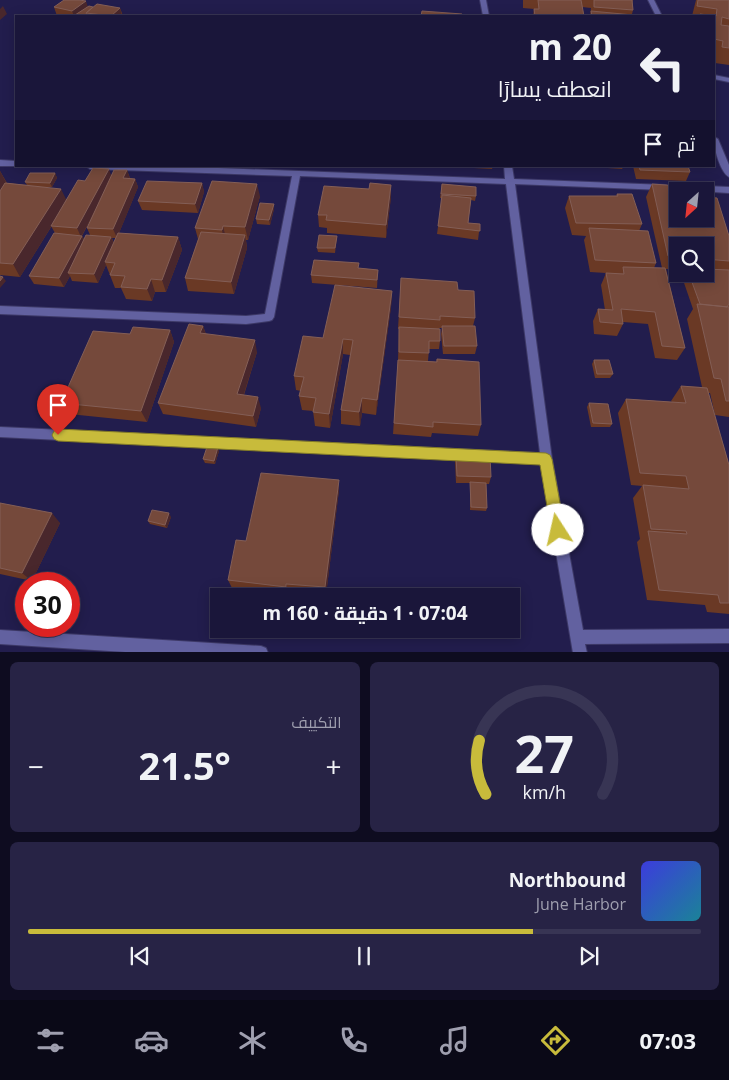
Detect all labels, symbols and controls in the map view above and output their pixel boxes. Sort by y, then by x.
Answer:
text: 20 m [529,23,612,70]
icon: left [630,35,695,100]
text: انعطف يسارًا [498,73,612,103]
icon: arrive [639,130,667,158]
text: ثم [677,131,695,157]
north arrow [669,182,714,228]
map controls [669,182,714,282]
button: search [669,237,714,282]
pin [37,384,79,435]
icon: arrive [44,391,72,419]
position arrow [531,503,583,555]
speed limit sign: 30 [15,572,80,637]
text: 07:04 · 1 دقيقة · 160 m [262,600,468,626]
text: التكييف [291,711,342,733]
text: 27 [515,717,574,788]
text: 21.5° [139,739,231,791]
text: − [28,747,44,785]
text: + [325,747,341,785]
text: km/h [523,780,566,804]
text: Northbound [509,867,626,893]
text: June Harbor [536,893,626,915]
icon: previous [126,942,154,970]
icon: pause [350,942,378,970]
icon: next [575,942,603,970]
icon: filters [33,1023,68,1058]
icon: car [134,1023,169,1058]
icon: climate [235,1023,270,1058]
icon: phone [336,1023,371,1058]
icon: music [437,1023,472,1058]
icon: directions [538,1023,573,1058]
text: 07:03 [639,1025,696,1055]

